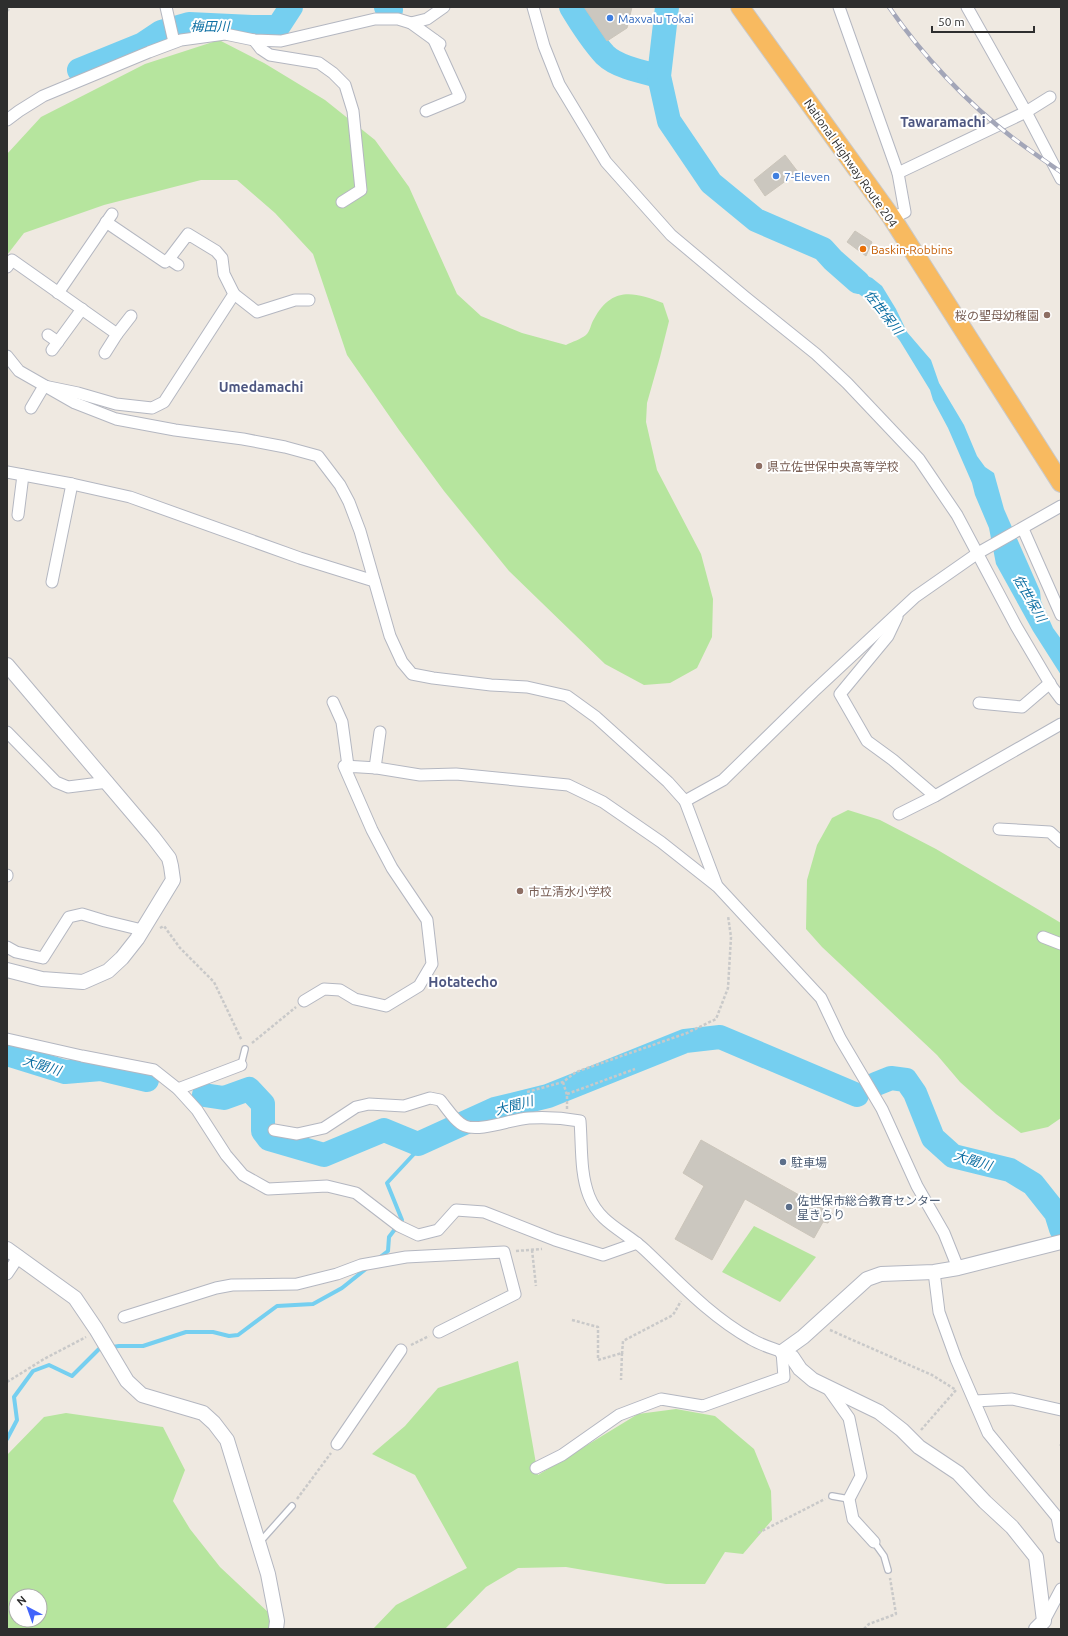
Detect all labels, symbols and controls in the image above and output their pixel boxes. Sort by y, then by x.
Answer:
scale bar [932,8,1034,34]
place label: Maxvalu Tokai [618,12,694,25]
marker: Maxvalu Tokai [605,13,615,23]
text: 50 m [938,15,965,28]
water label: 梅田川 [190,19,231,33]
street label: National Highway Route 204 [802,97,900,230]
district label: Tawaramachi [900,114,986,130]
place label: 7-Eleven [784,170,830,183]
marker: 7-Eleven [771,171,781,181]
place label: Baskin-Robbins [871,243,953,256]
marker: Baskin-Robbins [858,244,868,254]
water label: 佐世保川 [862,287,907,338]
place label: 桜の聖母幼稚園 [955,309,1039,322]
marker: 桜の聖母幼稚園 [1042,310,1052,320]
district label: Umedamachi [219,379,303,395]
place label: 県立佐世保中央高等学校 [767,460,899,473]
marker: 県立佐世保中央高等学校 [754,461,764,471]
water label: 佐世保川 [1011,572,1050,626]
place label: 市立清水小学校 [528,885,612,898]
marker: 市立清水小学校 [515,886,525,896]
district label: Hotatecho [428,974,498,990]
water label: 大聞川 [21,1053,65,1078]
water label: 大聞川 [493,1093,537,1117]
water label: 大聞川 [952,1148,996,1173]
place label: 駐車場 [791,1156,827,1169]
marker: 駐車場 [778,1157,788,1167]
place label: 佐世保市総合教育センター 星きらり [797,1194,941,1221]
marker: 佐世保市総合教育センター 星きらり [784,1202,794,1212]
north arrow [8,1588,48,1628]
text: N [14,1593,28,1608]

